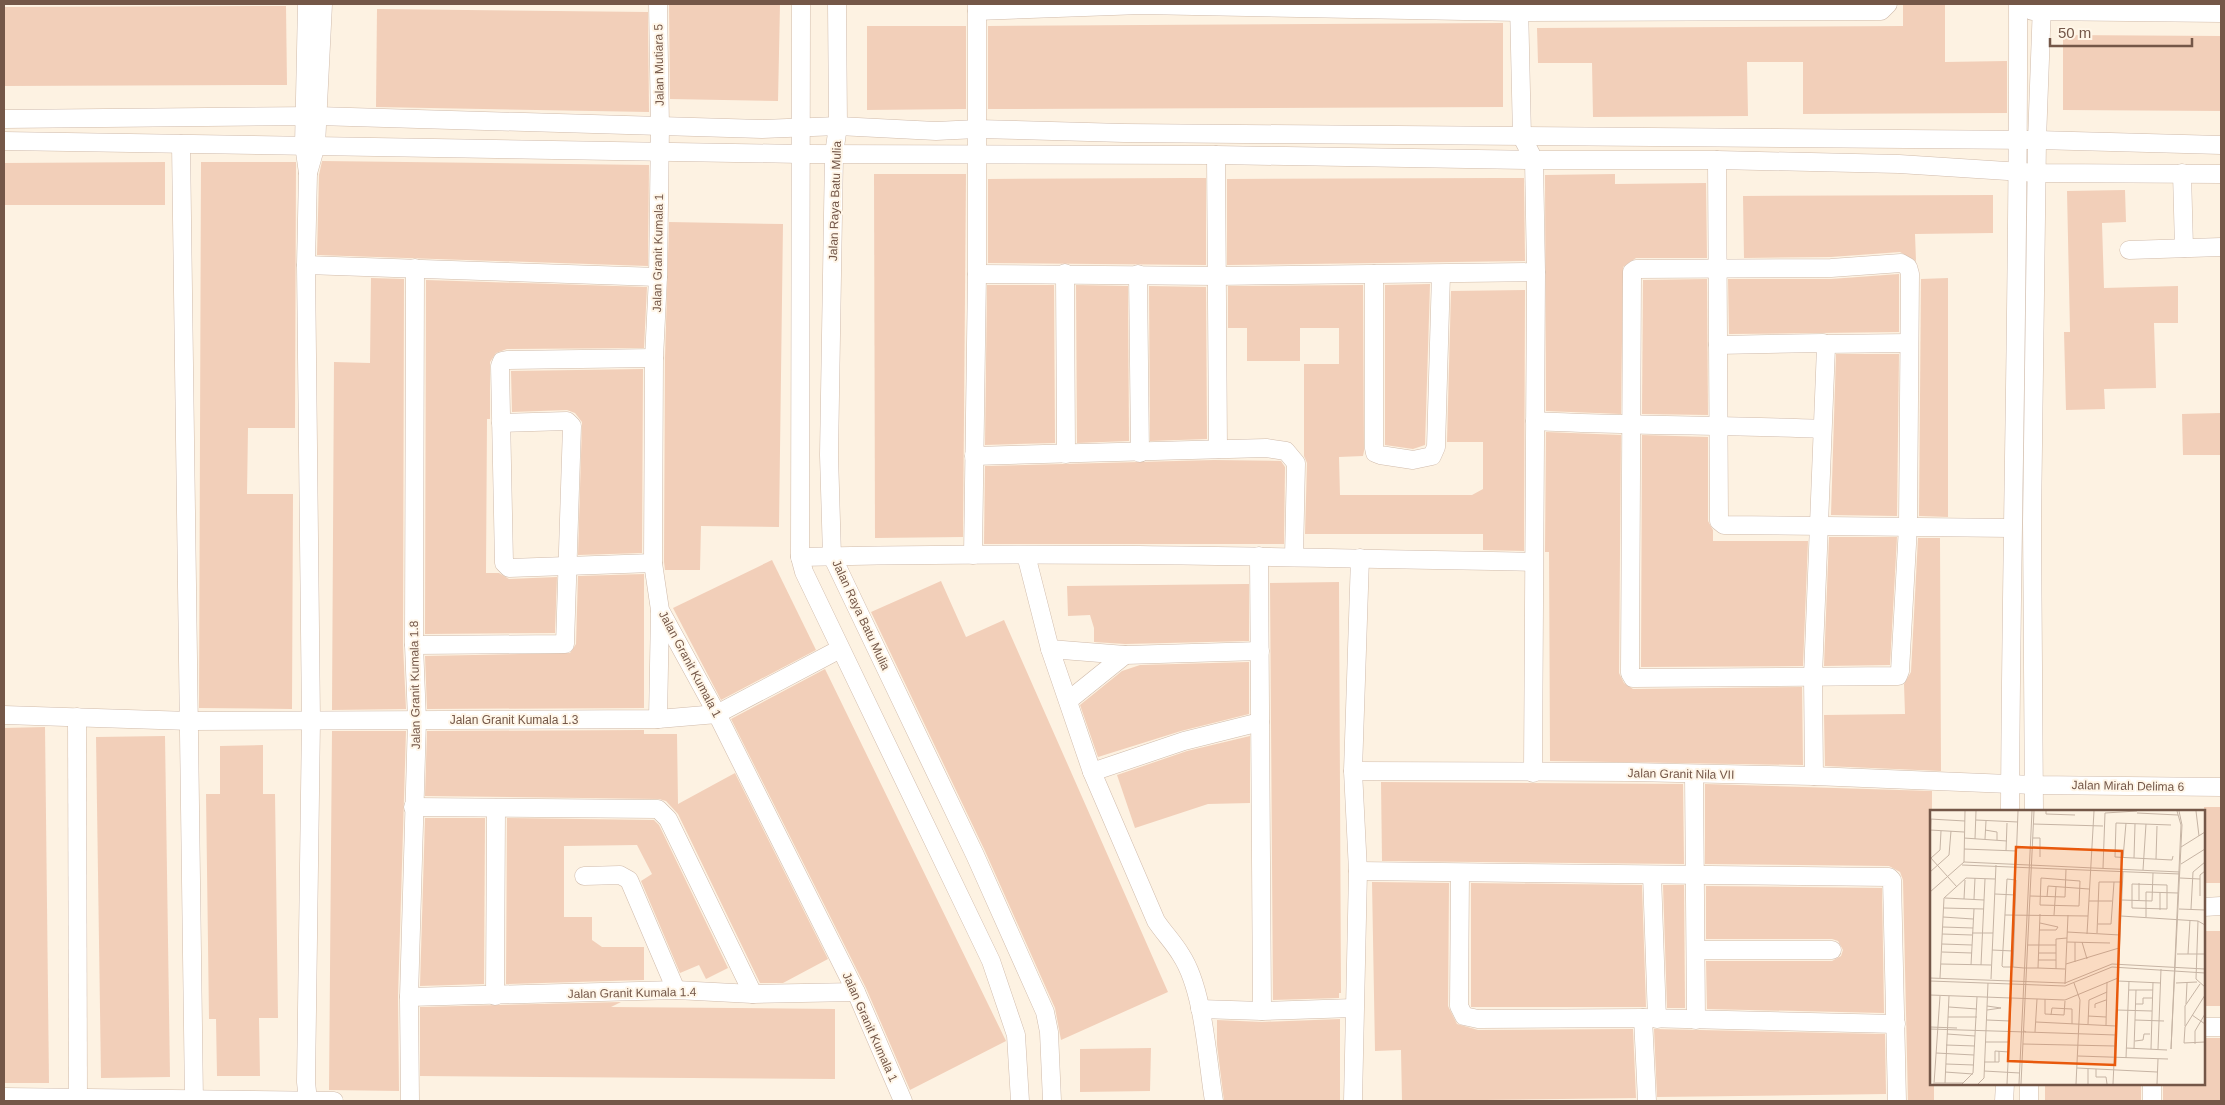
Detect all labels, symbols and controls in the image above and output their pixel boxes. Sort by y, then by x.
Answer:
scale bar [2050,15,2192,47]
street label: Jalan Mutiara 5 [651,24,667,106]
text: 50 m [2058,24,2091,41]
street label: Jalan Raya Batu Mulia [826,140,844,261]
street label: Jalan Granit Kumala 1 [650,193,666,312]
street label: Jalan Raya Batu Mulia [829,558,893,673]
street label: Jalan Granit Kumala 1 [656,608,724,720]
street label: Jalan Granit Kumala 1.8 [407,620,423,749]
street label: Jalan Granit Kumala 1.3 [450,713,579,727]
street label: Jalan Granit Nila VII [1628,766,1734,782]
street label: Jalan Mirah Delima 6 [2072,778,2185,794]
inset map [1930,810,2205,1085]
street label: Jalan Granit Kumala 1 [839,970,901,1084]
street label: Jalan Granit Kumala 1.4 [568,985,697,1001]

